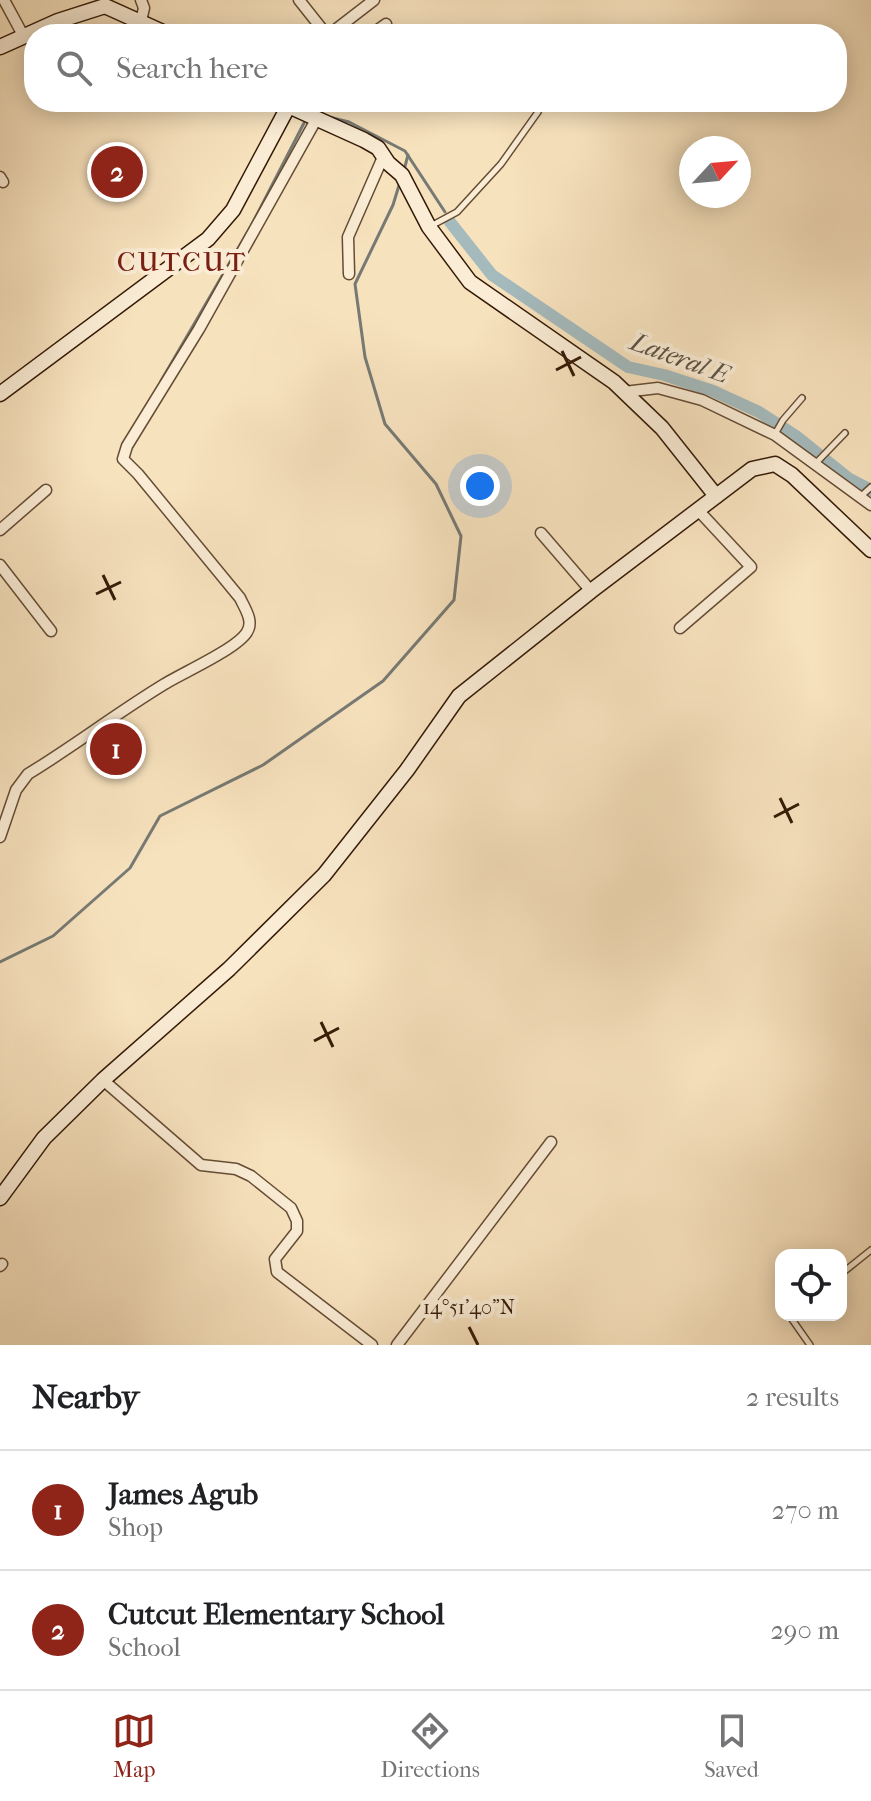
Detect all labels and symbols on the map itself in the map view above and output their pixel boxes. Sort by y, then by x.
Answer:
north arrow [679,136,751,208]
pin: 2 [91,142,143,202]
district label: CUTCUT [117,245,247,278]
water label: Lateral E [625,325,735,391]
your location [460,466,500,506]
pin: 1 [90,719,142,779]
text: 14°51'40"N [423,1296,515,1319]

